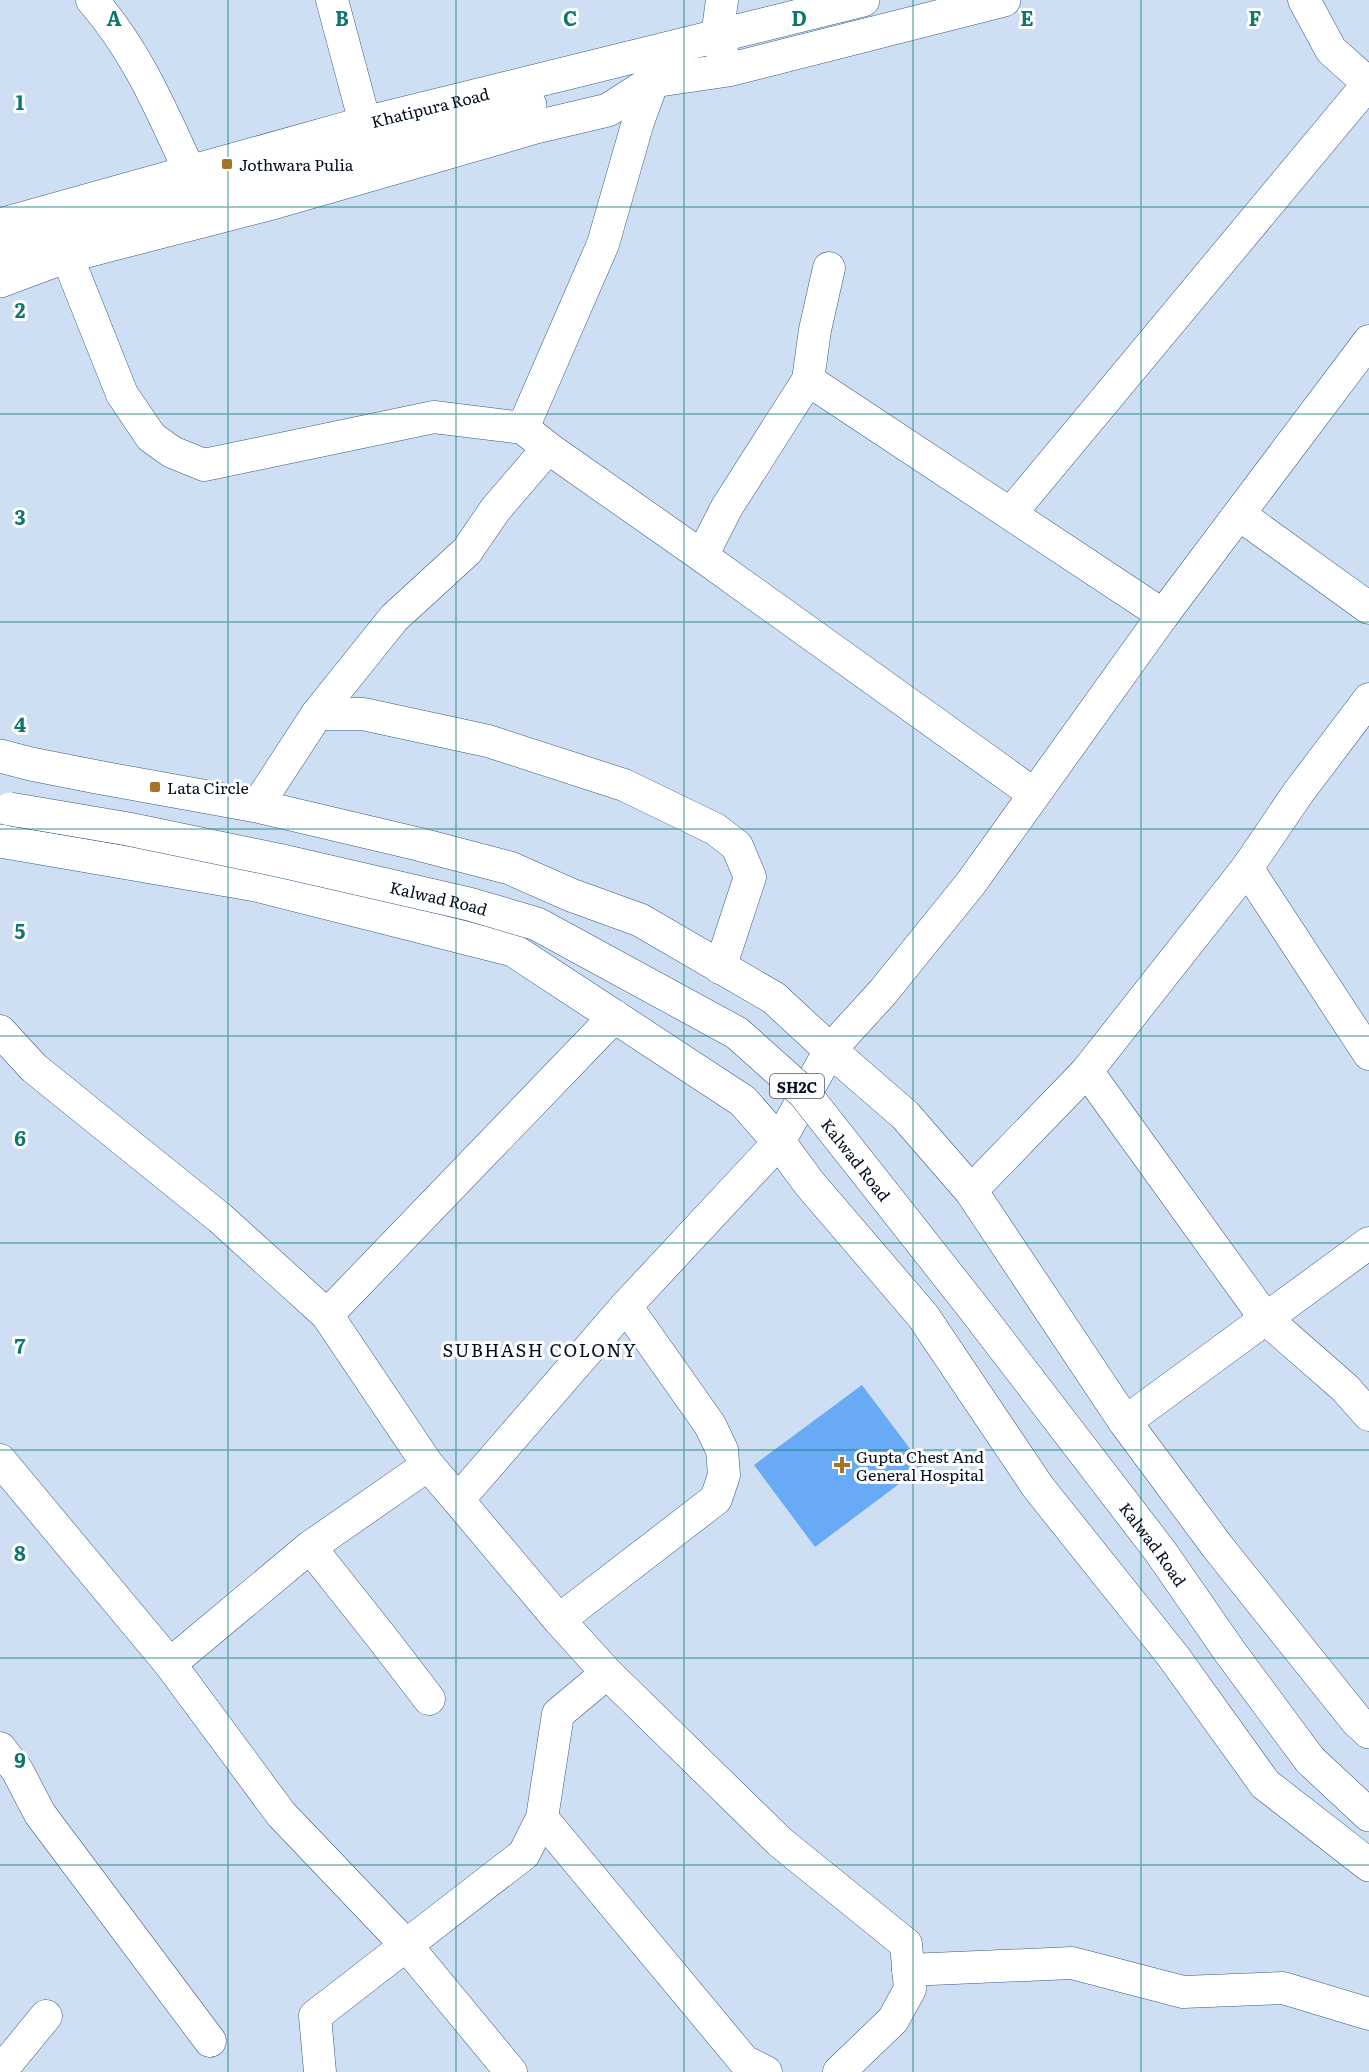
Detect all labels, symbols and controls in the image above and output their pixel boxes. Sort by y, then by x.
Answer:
text: A [106,2,122,32]
text: B [335,2,349,32]
text: C [563,2,577,32]
text: D [791,2,807,32]
text: E [1020,2,1034,32]
text: F [1249,2,1262,32]
street label: Khatipura Road [369,81,492,133]
text: 1 [16,86,24,116]
place label: Jothwara Pulia [239,152,354,176]
marker: Jothwara Pulia [220,157,234,171]
text: 2 [15,294,26,324]
text: 3 [14,501,26,531]
text: 4 [14,708,26,738]
place label: Lata Circle [167,775,249,799]
marker: Lata Circle [148,780,162,794]
street label: Kalwad Road [388,874,491,921]
text: 5 [15,915,26,945]
road number: SH2C [770,1074,824,1098]
street label: Kalwad Road [816,1113,897,1206]
text: 6 [14,1122,26,1152]
text: 7 [15,1330,26,1360]
district label: SUBHASH COLONY [443,1336,637,1363]
place label: Gupta Chest And General Hospital [856,1444,984,1486]
marker: Gupta Chest And General Hospital [833,1456,851,1474]
street label: Kalwad Road [1114,1497,1193,1591]
text: 8 [14,1537,26,1567]
text: 9 [14,1744,26,1774]

